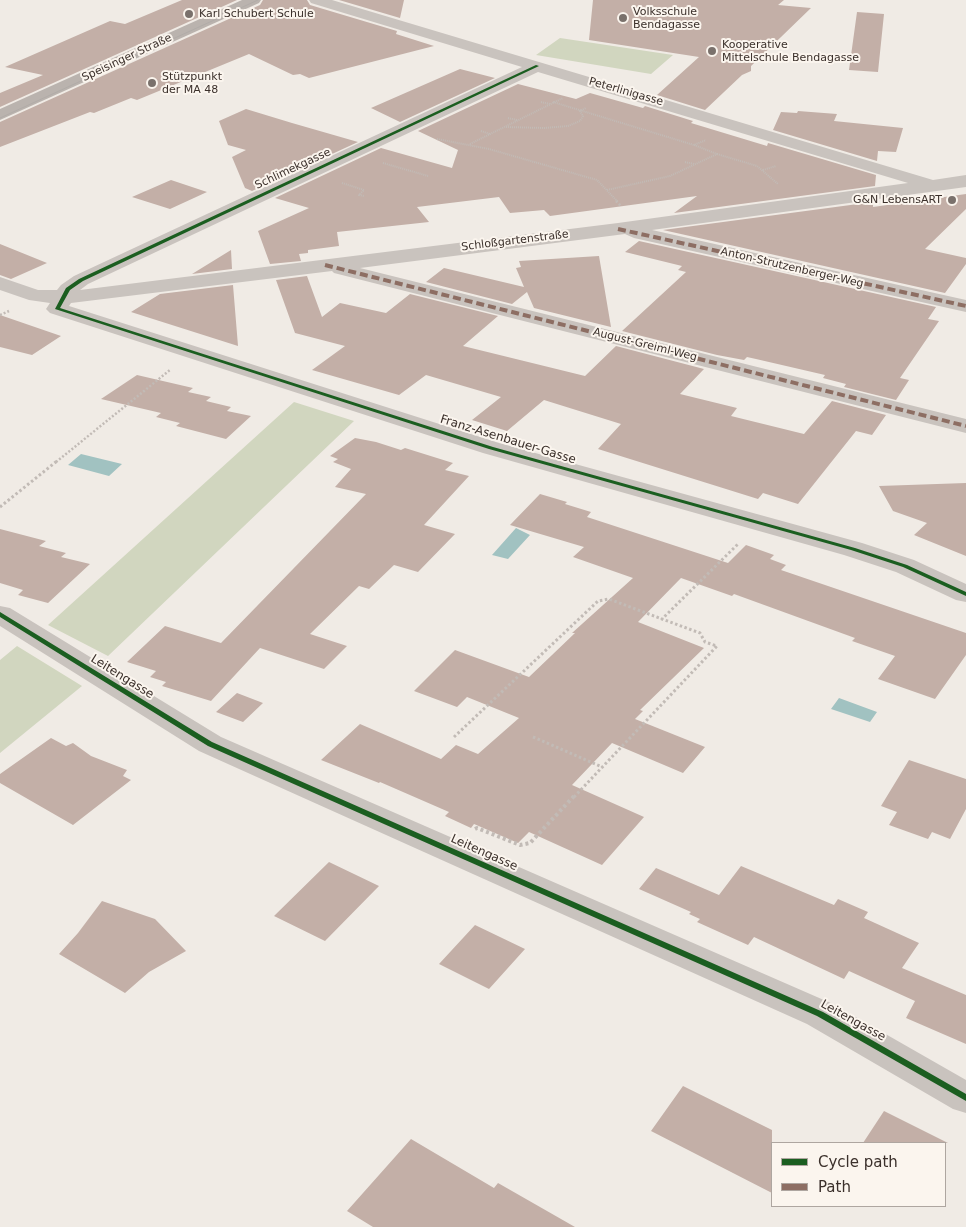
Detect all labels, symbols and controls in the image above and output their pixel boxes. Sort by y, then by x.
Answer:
place label: Volksschule Bendagasse [633,5,700,31]
place label: Karl Schubert Schule [199,7,314,21]
marker: Karl Schubert Schule [183,8,195,20]
marker: Volksschule Bendagasse [617,12,629,24]
street label: Speisinger Straße [80,31,174,85]
place label: Kooperative Mittelschule Bendagasse [722,38,859,64]
marker: Kooperative Mittelschule Bendagasse [706,45,718,57]
place label: Stützpunkt der MA 48 [162,70,222,96]
street label: Peterlinigasse [587,75,665,109]
marker: Stützpunkt der MA 48 [146,77,158,89]
street label: Schlimekgasse [253,146,333,192]
place label: G&N LebensART [853,193,942,207]
marker: G&N LebensART [946,194,958,206]
street label: Schloßgartenstraße [461,228,569,254]
street label: Anton-Strutzenberger-Weg [719,245,865,291]
street label: August-Greiml-Weg [592,326,698,364]
street label: Franz-Asenbauer-Gasse [438,412,578,468]
street label: Leitengasse [88,652,156,702]
street label: Leitengasse [448,832,520,874]
street label: Leitengasse [818,997,888,1045]
legend [771,1142,946,1207]
text: Cycle path [818,1153,898,1171]
text: Path [818,1178,851,1196]

